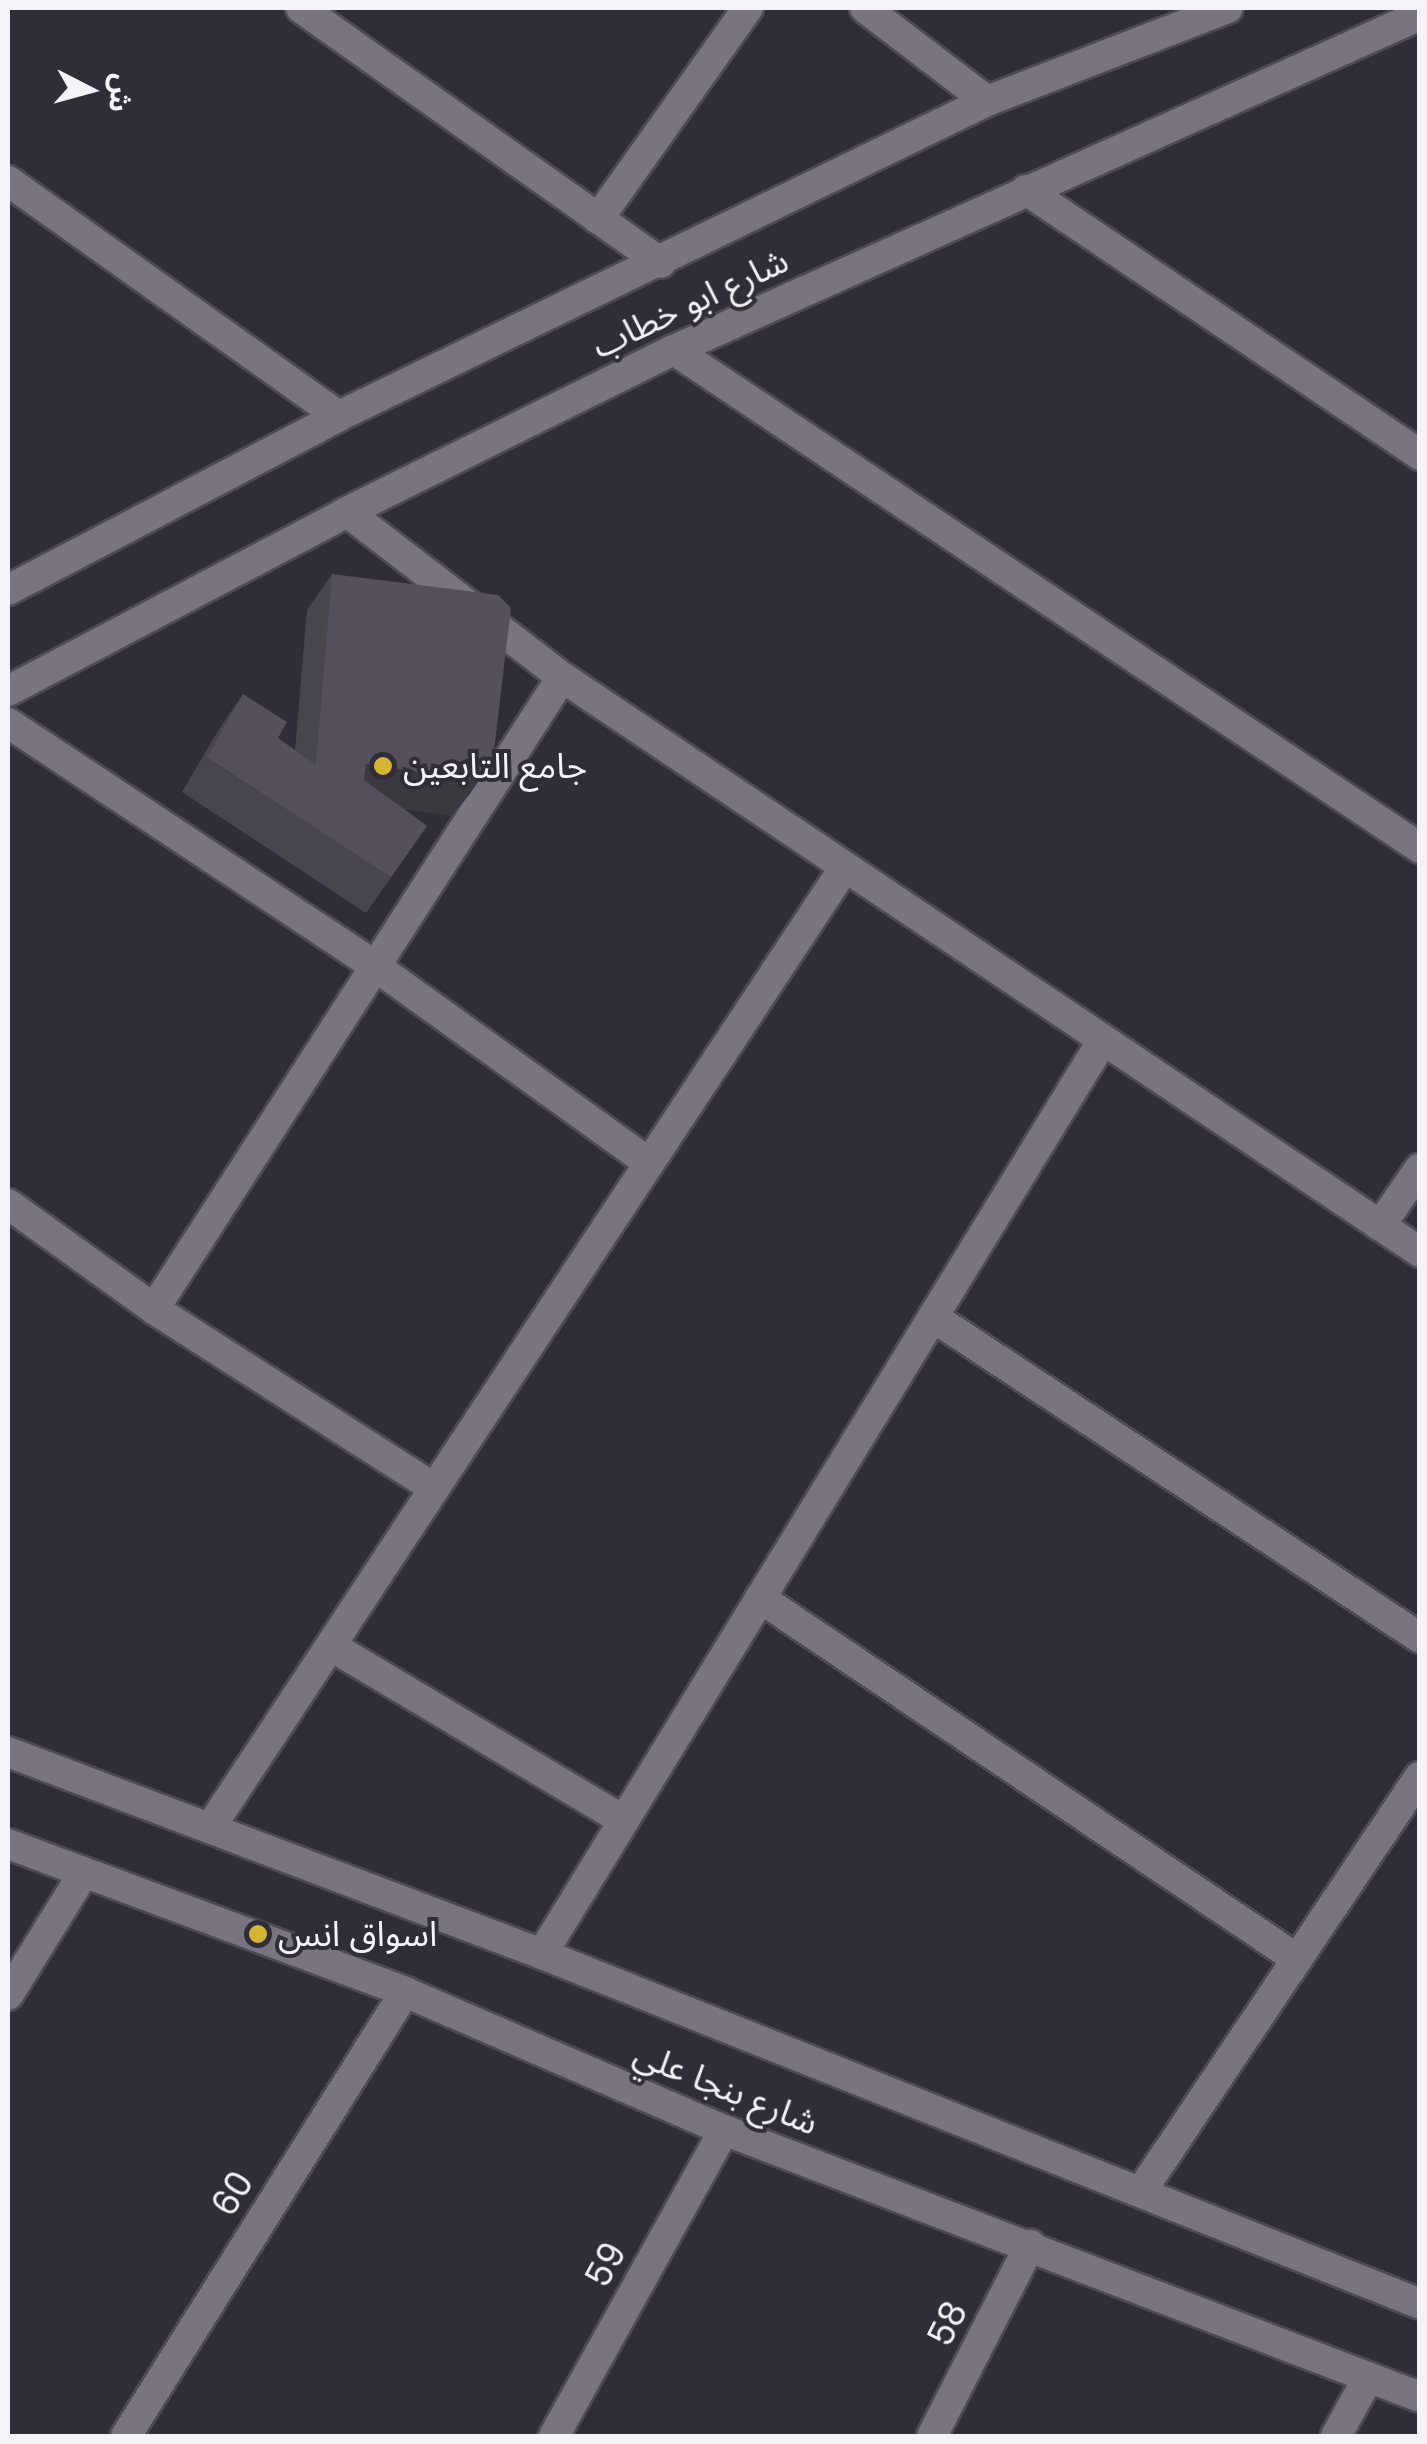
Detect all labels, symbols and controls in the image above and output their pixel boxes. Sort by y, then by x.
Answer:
north arrow [40,40,140,140]
text: ش [99,72,142,114]
street label: شارع ابو خطاب [585,239,795,367]
place label: جامع التابعين [403,745,587,787]
marker: جامع التابعين [372,755,394,777]
place label: اسواق انس [278,1913,437,1955]
marker: اسواق انس [247,1923,269,1945]
street label: شارع بنجا علي [628,2032,824,2144]
street label: 60 [203,2164,263,2224]
street label: 59 [577,2236,635,2294]
street label: 58 [919,2295,977,2353]

